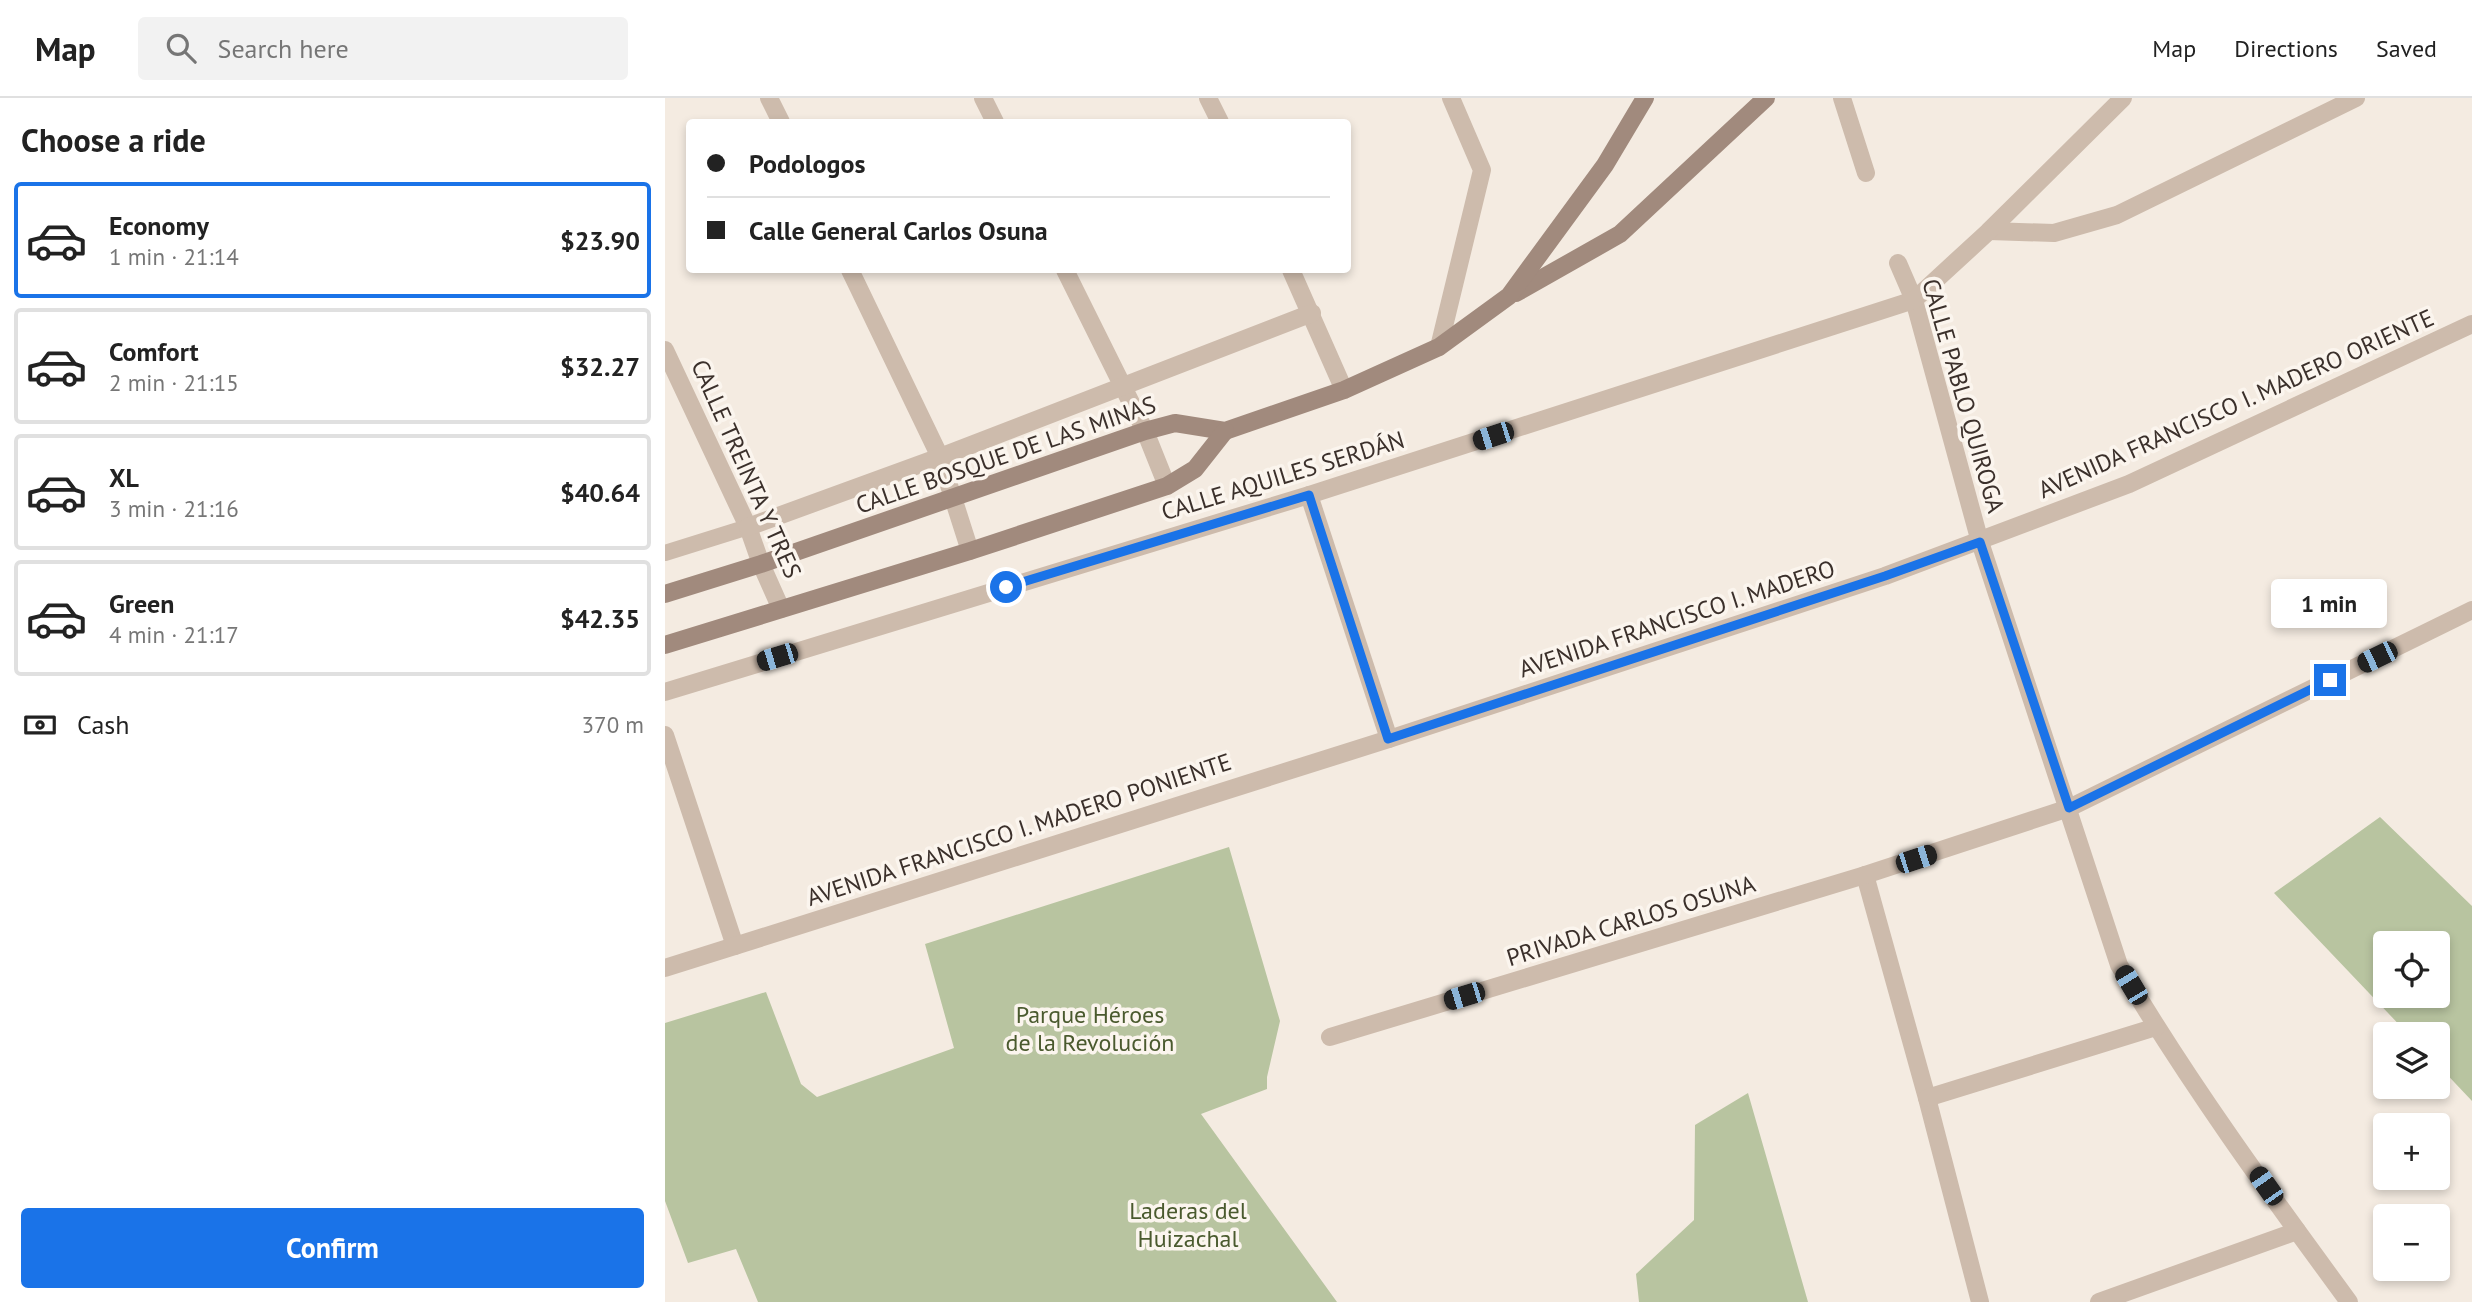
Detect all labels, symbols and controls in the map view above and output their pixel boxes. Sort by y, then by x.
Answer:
search box [138,17,628,80]
text: Map [35,27,96,70]
icon: search [162,29,200,67]
text: Search here [218,32,349,65]
text: Map [2152,33,2196,64]
text: Directions [2234,33,2338,64]
text: Saved [2376,33,2437,64]
text: Choose a ride [21,119,206,161]
text: Podologos [749,147,865,180]
icon: car [25,209,88,272]
text: Economy [109,209,209,242]
text: Calle General Carlos Osuna [749,214,1048,247]
text: $23.90 [560,224,640,257]
text: 1 min · 21:14 [109,242,239,271]
street label: CALLE PABLO QUIROGA [1915,275,2012,517]
street label: AVENIDA FRANCISCO I. MADERO ORIENTE [2033,302,2438,505]
icon: car [25,335,88,398]
text: Comfort [109,335,199,368]
text: $32.27 [560,350,640,383]
street label: CALLE TREINTA Y TRES [684,355,809,583]
text: 2 min · 21:15 [109,368,239,397]
street label: CALLE BOSQUE DE LAS MINAS [852,389,1160,521]
car [1470,420,1517,452]
street label: CALLE AQUILES SERDÁN [1158,424,1408,527]
icon: car [25,461,88,524]
text: XL [109,461,139,494]
text: $40.64 [560,476,640,509]
text: 3 min · 21:16 [109,494,239,523]
street label: AVENIDA FRANCISCO I. MADERO [1515,553,1839,684]
route start [990,571,1022,603]
callout: 1 min [2272,578,2388,628]
icon: car [25,587,88,650]
text: Green [109,587,174,620]
text: 1 min [2301,589,2357,618]
text: $42.35 [560,602,640,635]
text: 4 min · 21:17 [109,620,239,649]
car [2354,638,2401,676]
car [754,641,801,673]
route end [2314,664,2346,696]
icon: cash [21,706,59,744]
text: Cash [77,708,129,741]
text: 370 m [582,710,644,739]
street label: AVENIDA FRANCISCO I. MADERO PONIENTE [803,746,1235,913]
car [1893,843,1940,875]
street label: PRIVADA CARLOS OSUNA [1503,868,1759,973]
map controls [2373,931,2450,1281]
button: locate [2373,931,2450,1008]
car [2112,962,2151,1008]
car [1441,980,1488,1012]
park label: Parque Héroes de la Revolución [1006,999,1174,1058]
button: layers [2373,1022,2450,1099]
button: + [2373,1113,2450,1190]
car [2246,1163,2287,1209]
park label: Laderas del Huizachal [1129,1195,1247,1254]
button: − [2373,1204,2450,1281]
button: Confirm [21,1208,644,1288]

